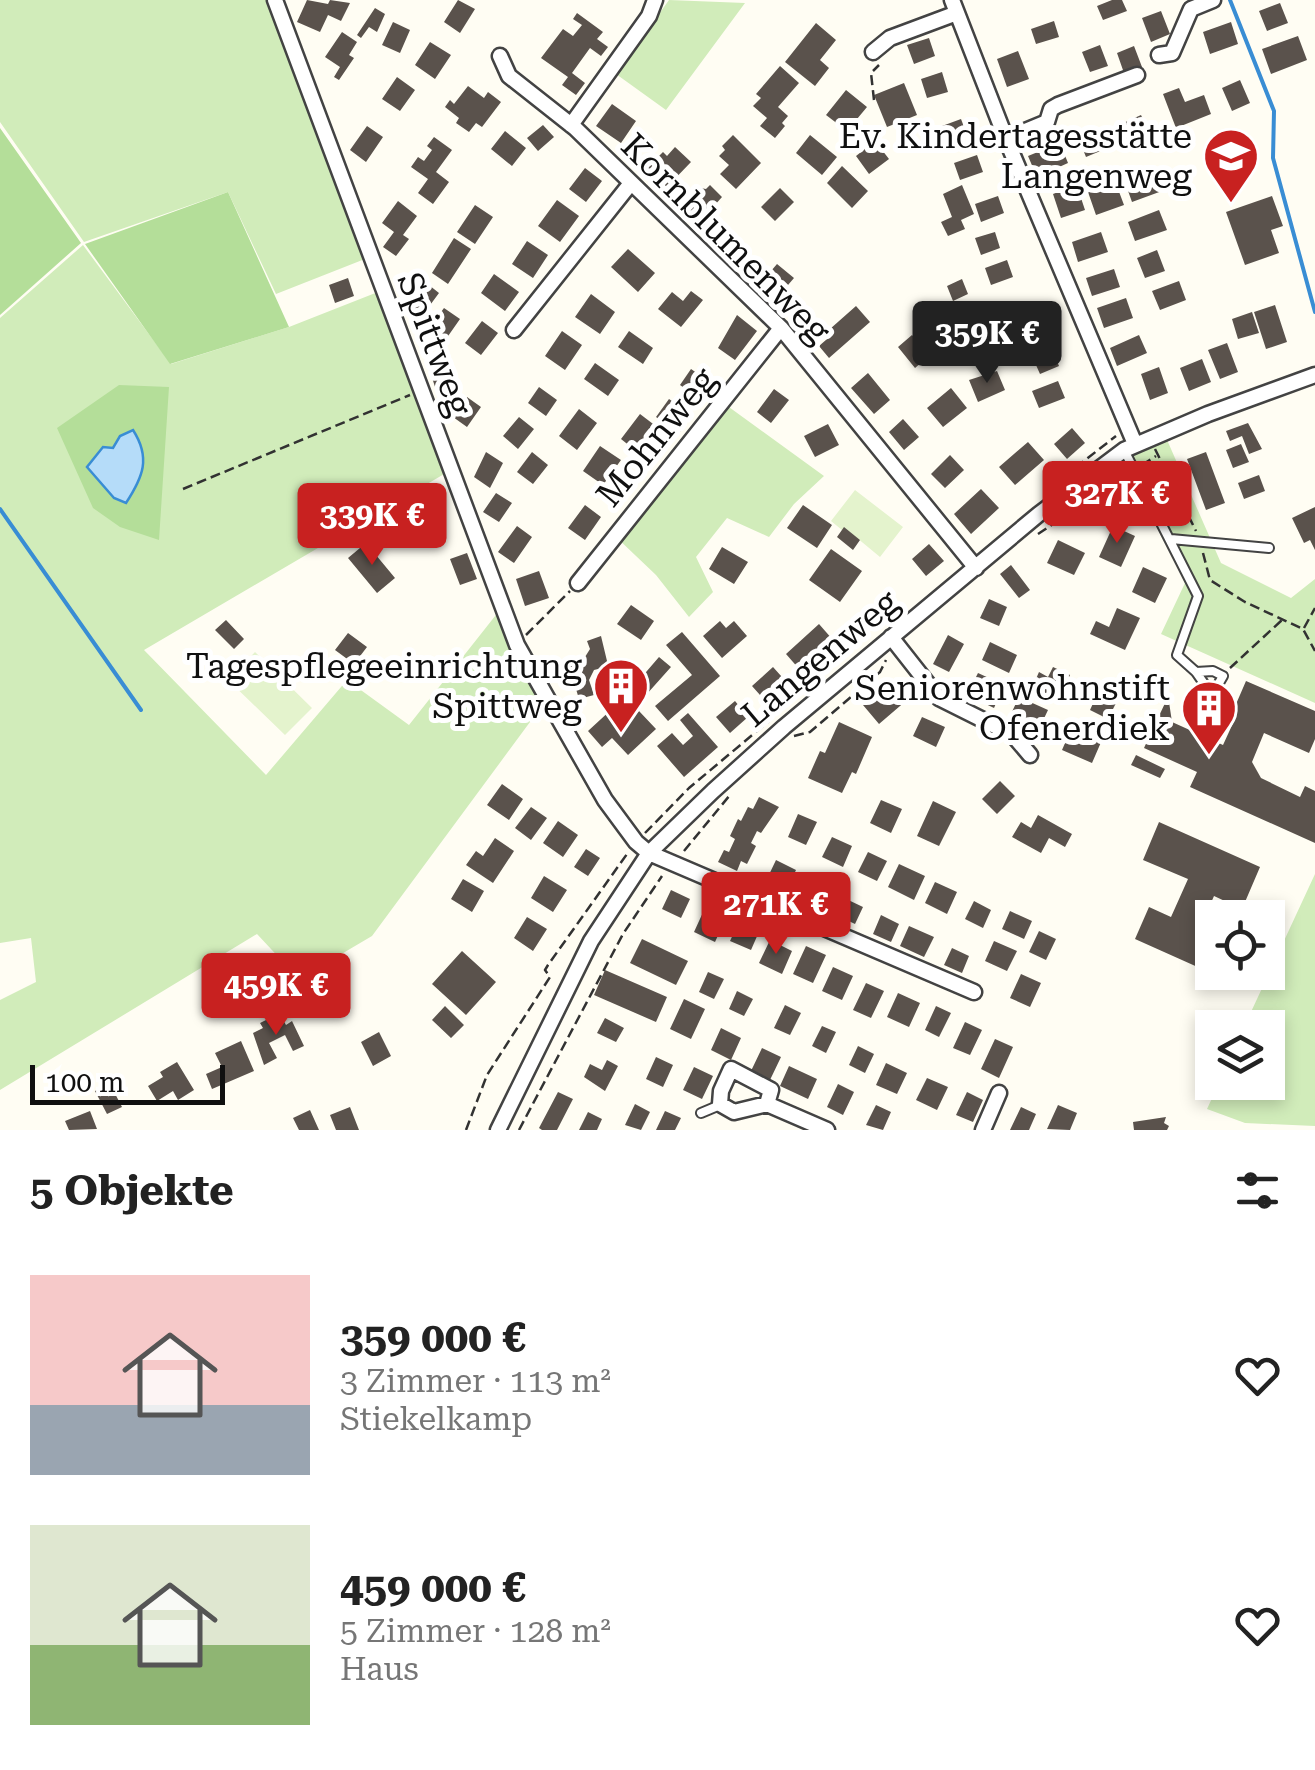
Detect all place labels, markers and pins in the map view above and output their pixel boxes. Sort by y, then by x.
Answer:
place label: Ev. Kindertagesstätte Langenweg [839,116,1192,197]
school or university icon: Ev. Kindertagesstätte Langenweg [1201,126,1261,205]
pin: 359K € [906,301,1068,386]
pin: 327K € [1036,461,1198,546]
pin: 339K € [291,483,453,568]
place label: Tagespflegeeinrichtung Spittweg [186,646,582,727]
building icon: Tagespflegeeinrichtung Spittweg [591,656,651,735]
place label: Seniorenwohnstift Ofenerdiek [855,668,1170,749]
building icon: Seniorenwohnstift Ofenerdiek [1179,678,1239,757]
pin: 271K € [695,872,857,957]
pin: 459K € [195,953,357,1038]

